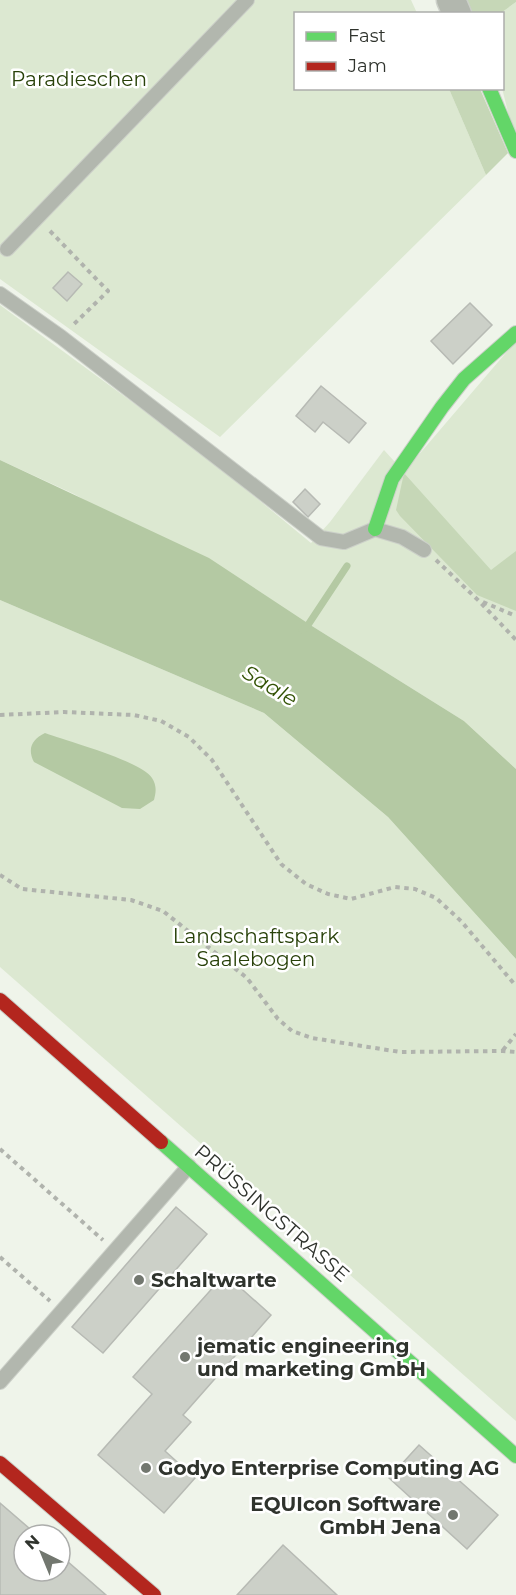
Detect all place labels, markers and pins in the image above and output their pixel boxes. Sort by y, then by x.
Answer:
place label: Schaltwarte [151,1268,277,1292]
marker: Schaltwarte [132,1273,146,1287]
place label: jematic engineering und marketing GmbH [195,1334,426,1381]
marker: jematic engineering und marketing GmbH [178,1350,192,1364]
place label: Godyo Enterprise Computing AG [158,1456,499,1480]
marker: Godyo Enterprise Computing AG [139,1461,153,1475]
place label: EQUIcon Software GmbH Jena [250,1492,441,1539]
marker: EQUIcon Software GmbH Jena [446,1508,460,1522]

